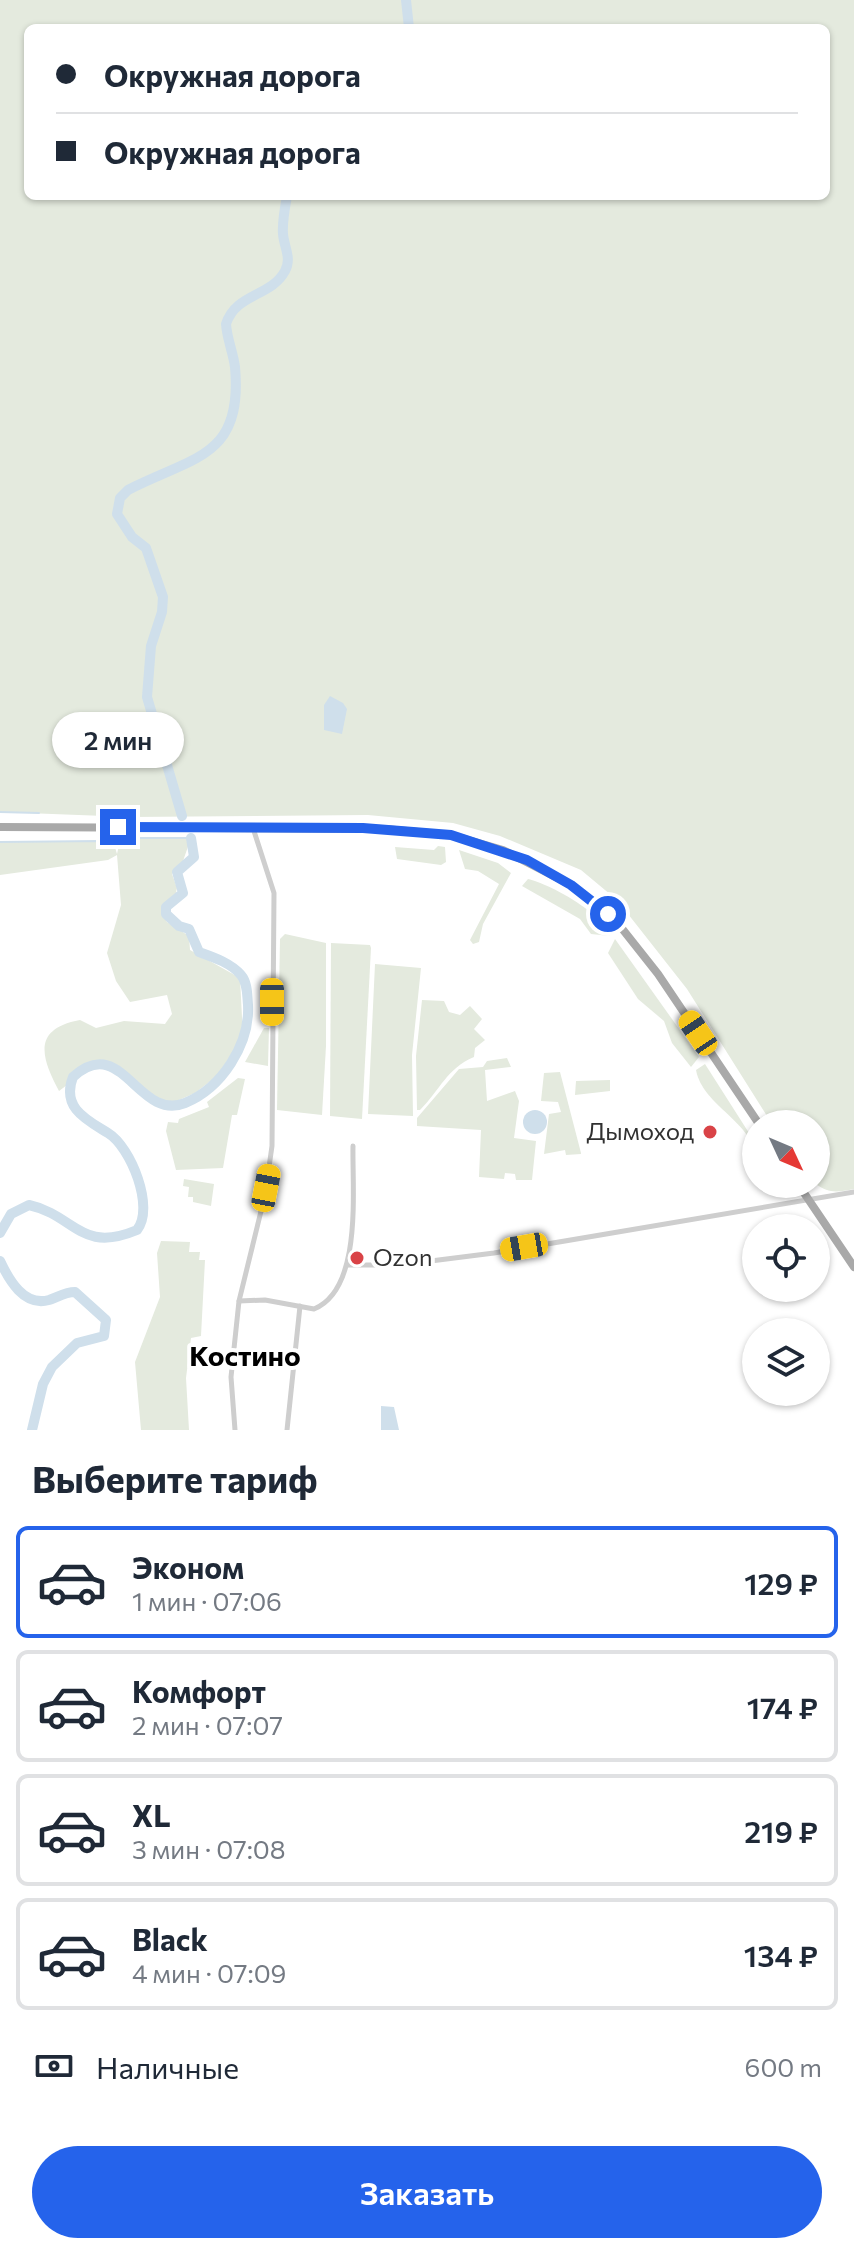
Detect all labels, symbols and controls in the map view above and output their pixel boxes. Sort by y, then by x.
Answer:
text: Окружная дорога [104,56,361,93]
text: Окружная дорога [104,133,361,170]
callout: 2 мин [52,711,184,767]
text: 2 мин [84,724,152,755]
route end [100,809,136,845]
route start [590,896,626,932]
car [260,978,284,1026]
car [675,1006,721,1060]
north arrow [742,1110,830,1198]
map controls [742,1110,830,1406]
place label: Дымоход [587,1116,694,1145]
marker: Дымоход [701,1123,719,1141]
car [250,1162,282,1214]
button: locate [742,1214,830,1302]
car [498,1231,550,1263]
place label: Ozon [373,1242,433,1271]
marker: Ozon [348,1249,366,1267]
button: layers [742,1318,830,1406]
district label: Костино [189,1338,301,1372]
text: Выберите тариф [32,1456,317,1500]
icon: car [36,1546,108,1618]
text: Эконом [132,1548,244,1585]
text: 129 ₽ [744,1564,818,1601]
text: 1 мин · 07:06 [132,1585,282,1616]
icon: car [36,1670,108,1742]
text: Комфорт [132,1672,266,1709]
text: 174 ₽ [747,1688,818,1725]
text: 2 мин · 07:07 [132,1709,283,1740]
icon: car [36,1794,108,1866]
text: XL [132,1796,171,1833]
text: 219 ₽ [744,1812,818,1849]
text: 3 мин · 07:08 [132,1833,286,1864]
icon: car [36,1918,108,1990]
text: Black [132,1920,208,1957]
text: 134 ₽ [744,1936,818,1973]
text: 4 мин · 07:09 [132,1957,286,1988]
icon: cash [32,2044,76,2088]
text: Наличные [96,2048,239,2085]
text: 600 m [745,2051,822,2082]
button: Заказать [32,2146,822,2238]

